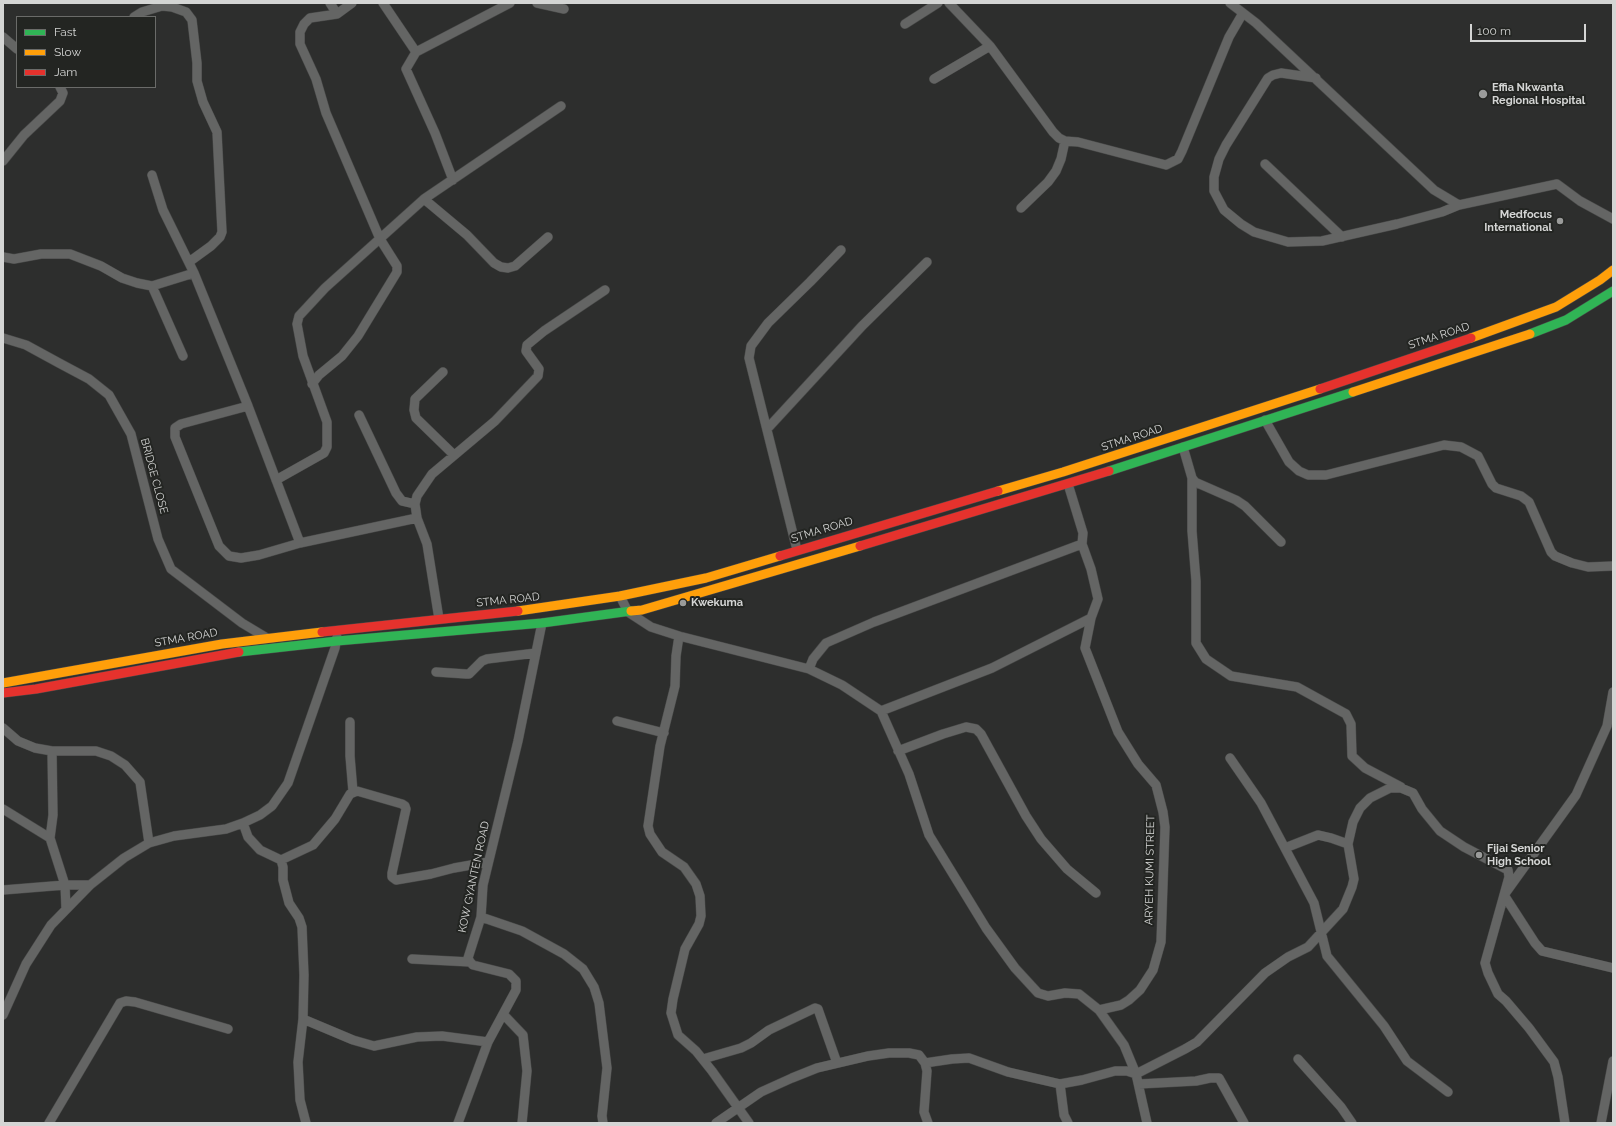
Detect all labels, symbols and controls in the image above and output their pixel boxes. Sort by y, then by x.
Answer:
legend [16,16,156,88]
scale bar [1472,16,1588,42]
text: 100 m [1477,24,1511,38]
text: Fast [54,25,77,39]
text: Slow [54,45,81,59]
text: Jam [54,65,77,79]
place label: Effia Nkwanta Regional Hospital [1492,81,1585,107]
marker: Effia Nkwanta Regional Hospital [1477,88,1489,100]
place label: Medfocus International [1484,208,1552,234]
marker: Medfocus International [1555,216,1565,226]
street label: STMA ROAD [1407,320,1471,352]
street label: STMA ROAD [1100,422,1164,454]
street label: BRIDGE CLOSE [138,437,170,515]
street label: STMA ROAD [790,514,854,546]
street label: STMA ROAD [476,590,540,610]
place label: Kwekuma [691,596,743,610]
marker: Kwekuma [678,598,688,608]
street label: STMA ROAD [153,626,219,650]
street label: ARYEH KUMI STREET [1142,815,1158,925]
street label: KOW GYANTEN ROAD [456,820,492,934]
place label: Fijai Senior High School [1487,842,1551,868]
marker: Fijai Senior High School [1474,850,1484,860]

